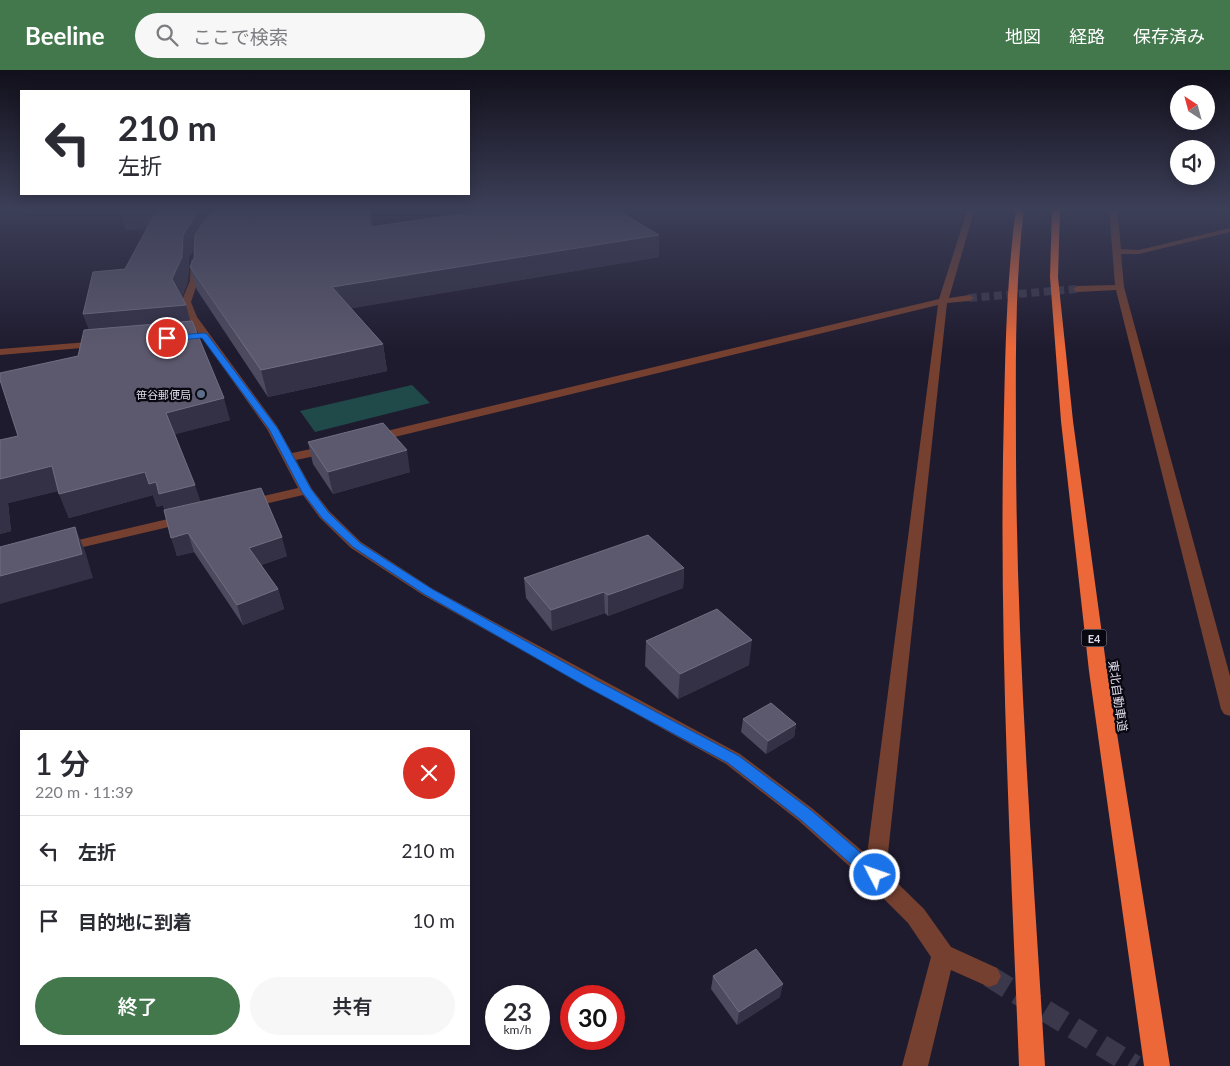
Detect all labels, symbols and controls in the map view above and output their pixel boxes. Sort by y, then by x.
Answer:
search box [135,13,485,58]
text: Beeline [25,21,105,50]
icon: search [153,21,181,49]
text: ここで検索 [193,25,288,48]
text: 地図 [1005,25,1041,47]
text: 経路 [1069,25,1105,47]
text: 保存済み [1133,25,1205,47]
north arrow [1170,85,1215,130]
map controls [1170,85,1215,185]
text: 210 m [118,106,217,148]
icon: left [35,110,100,175]
button: sound [1170,140,1215,185]
text: 左折 [118,152,162,179]
pin [146,317,188,359]
icon: arrive [153,324,181,352]
place label: 笹谷郵便局 [136,388,191,401]
marker: 笹谷郵便局 [195,388,207,400]
road number: E4 [1082,630,1106,646]
street label: 東北自動車道 [1106,659,1130,733]
text: 1 分 [35,745,90,781]
button: close [403,747,455,799]
text: 220 m · 11:39 [35,782,134,801]
icon: left [35,837,63,865]
text: 210 m [401,839,455,862]
text: 左折 [78,840,116,863]
position arrow [848,848,900,900]
icon: arrive [35,907,63,935]
text: 10 m [412,909,455,932]
text: 目的地に到着 [78,910,192,933]
button: 終了 [35,977,240,1035]
button: 共有 [250,977,455,1035]
speed limit sign: 30 [560,985,625,1050]
text: 23 [503,996,532,1026]
text: km/h [503,1022,532,1037]

